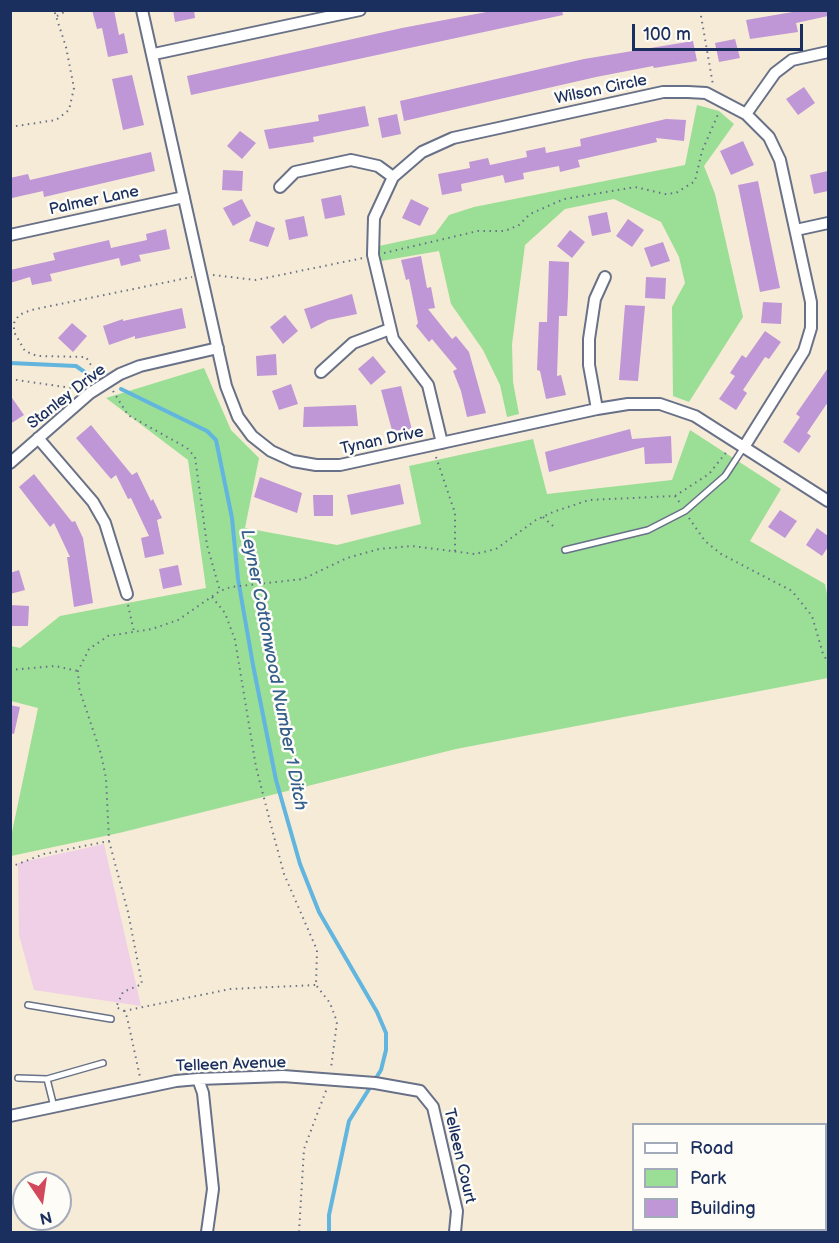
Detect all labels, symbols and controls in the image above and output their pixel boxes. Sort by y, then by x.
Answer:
scale bar [635,12,806,50]
text: 100 m [643,24,691,45]
street label: Wilson Circle [553,71,649,109]
street label: Palmer Lane [47,182,141,220]
street label: Stanley Drive [24,360,110,434]
street label: Tynan Drive [339,423,425,459]
water label: Leyner Cottonwood Number 1 Ditch [235,528,311,812]
street label: Telleen Avenue [175,1053,287,1077]
street label: Telleen Court [439,1107,479,1205]
legend [632,1123,827,1231]
text: Road [690,1138,734,1159]
text: Park [690,1168,726,1189]
north arrow [12,1171,72,1231]
text: Building [690,1198,756,1219]
text: N [38,1206,54,1228]

